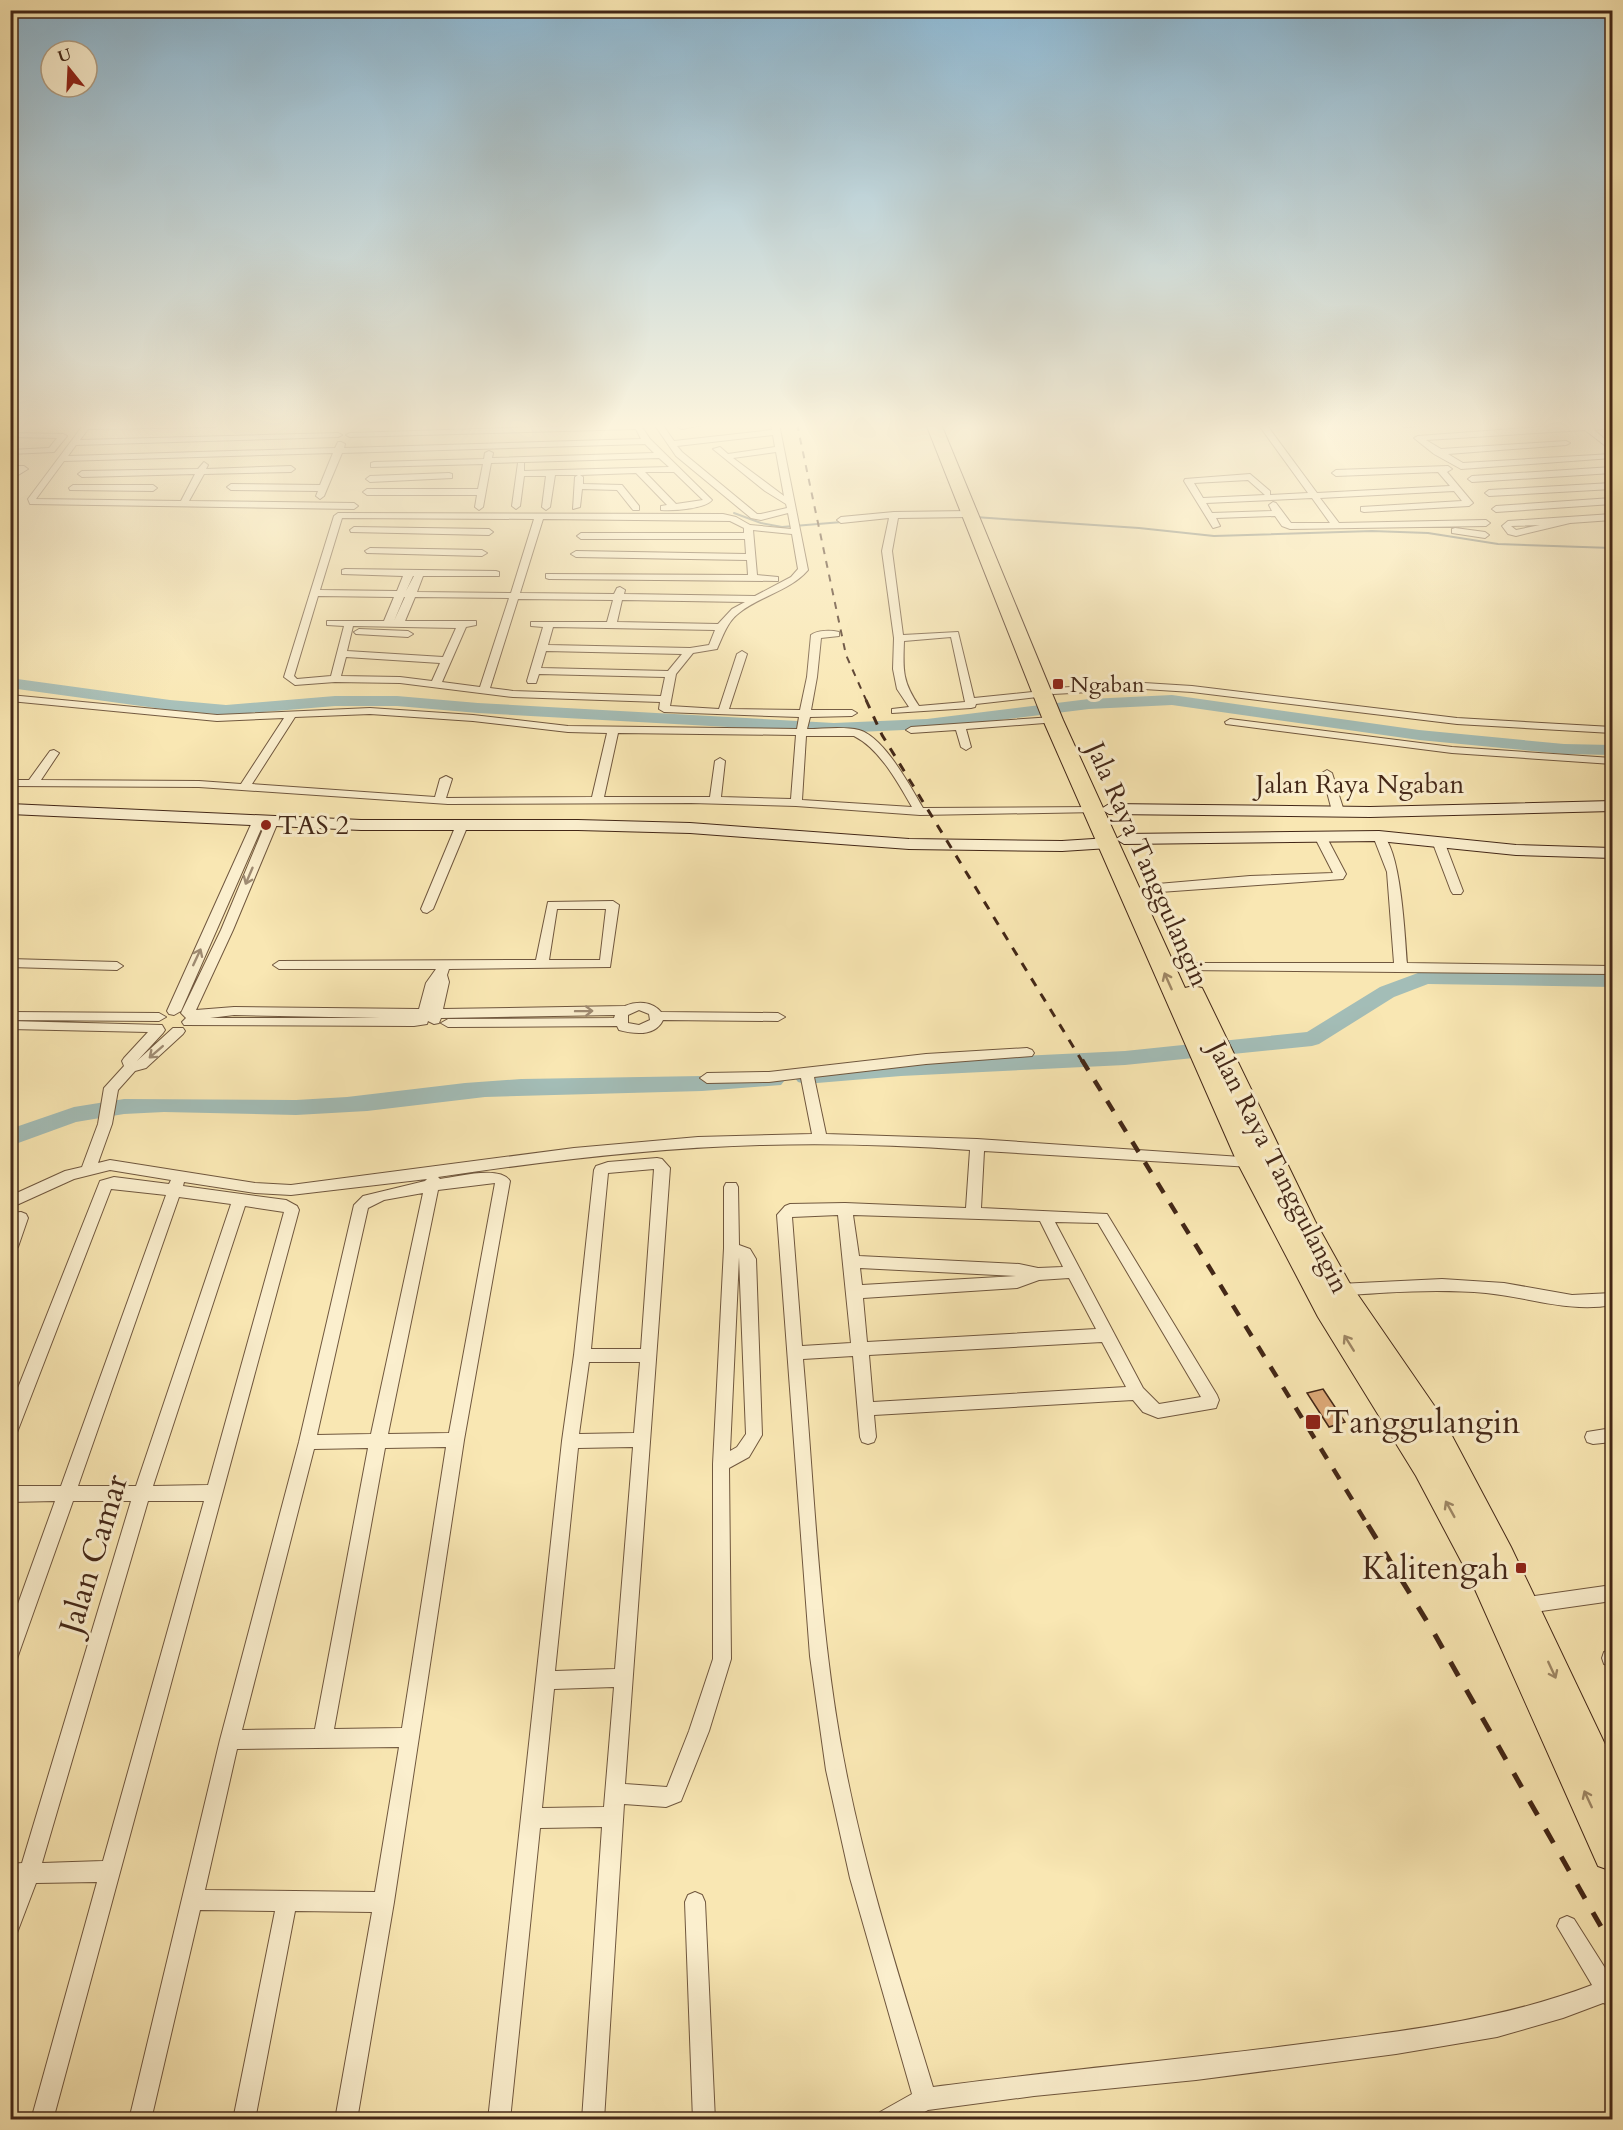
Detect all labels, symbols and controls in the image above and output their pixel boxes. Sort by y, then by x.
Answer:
north arrow [39,39,99,99]
text: U [55,43,74,68]
place label: Ngaban [1070,670,1145,700]
marker: Ngaban [1051,677,1065,691]
street label: Jala Raya Tanggulangin [1076,733,1217,992]
street label: Jalan Raya Ngaban [1252,767,1465,802]
place label: TAS 2 [278,808,349,843]
marker: TAS 2 [259,818,273,832]
one-way arrow [243,866,254,884]
one-way arrow [192,949,204,967]
one-way arrow [1162,972,1173,991]
one-way arrow [573,1005,593,1017]
street label: Jalan Raya Tanggulangin [1198,1032,1357,1300]
one-way arrow [149,1045,164,1059]
one-way arrow [1342,1334,1355,1351]
place label: Tanggulangin [1326,1401,1520,1445]
marker: Tanggulangin [1304,1413,1322,1431]
street label: Jalan Camar [48,1469,139,1643]
one-way arrow [1444,1501,1456,1518]
place label: Kalitengah [1362,1547,1509,1591]
marker: Kalitengah [1514,1561,1528,1575]
one-way arrow [1546,1661,1558,1679]
one-way arrow [1582,1790,1593,1808]

